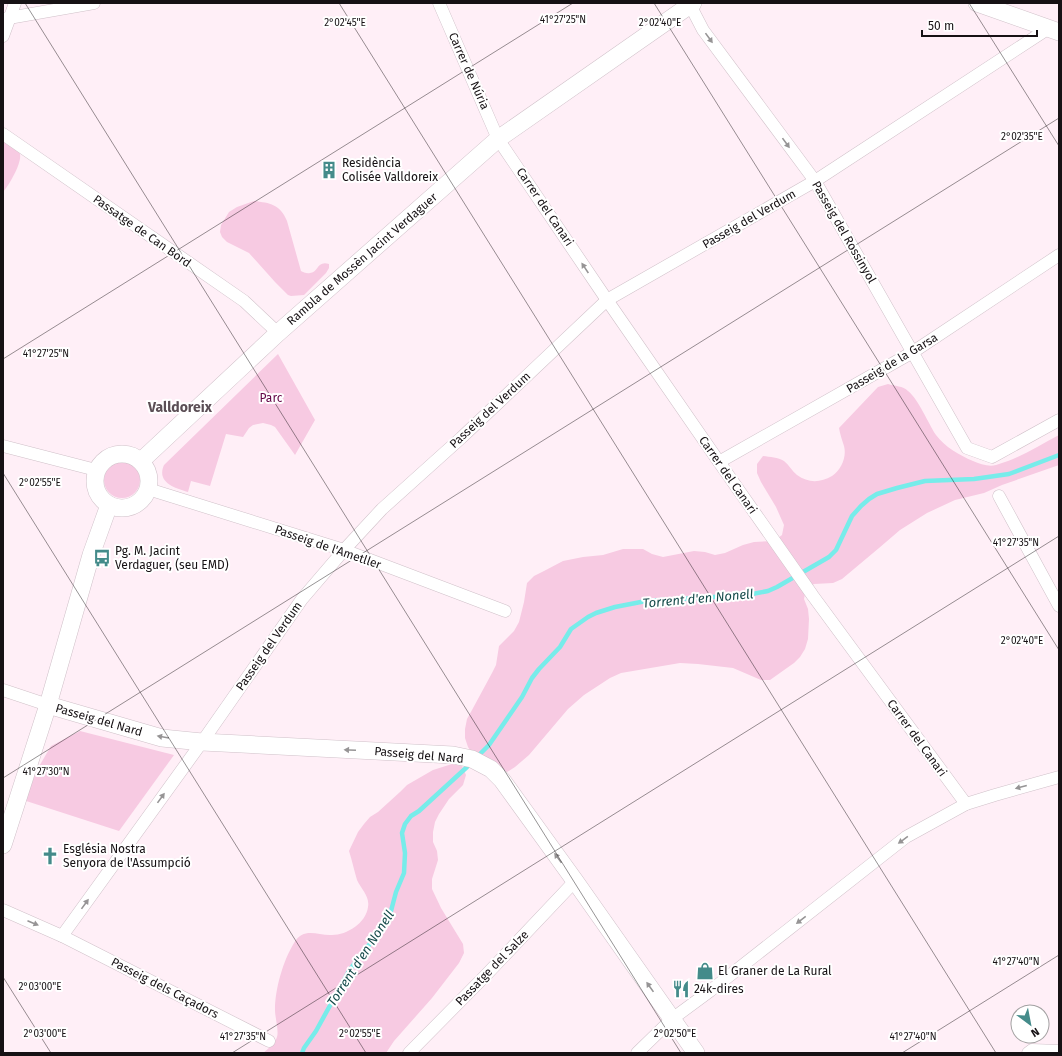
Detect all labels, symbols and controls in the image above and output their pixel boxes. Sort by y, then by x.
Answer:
scale bar [922,12,1037,38]
text: 41°27'25"N [540,14,586,26]
text: 2°02'45"E [324,17,366,29]
text: 2°02'40"E [639,17,681,29]
text: 50 m [928,19,954,33]
street label: Carrer de Núria [446,30,492,112]
one-way arrow [705,33,713,44]
text: 2°02'35"E [1001,131,1043,143]
one-way arrow [782,137,791,148]
place label: Residència Colisée Valldoreix [342,156,438,184]
building icon: Residència Colisée Valldoreix [319,160,339,180]
street label: Carrer del Canari [514,165,576,249]
street label: Passeig del Rossinyol [809,179,879,286]
street label: Passeig del Verdum [700,187,798,251]
street label: Rambla de Mossèn Jacint Verdaguer [284,190,440,328]
street label: Passatge de Can Bord [90,192,194,270]
one-way arrow [581,262,589,273]
street label: Passeig de la Garsa [844,330,940,396]
text: 41°27'25"N [23,348,69,360]
street label: Passeig del Verdum [447,369,533,451]
park label: Parc [260,391,283,405]
district label: Valldoreix [147,399,213,416]
street label: Carrer del Canari [696,434,760,516]
text: 2°02'55"E [19,477,61,489]
street label: Passeig de l'Ametller [273,522,383,572]
text: 41°27'35"N [993,537,1039,549]
place label: Pg. M. Jacint Verdaguer, (seu EMD) [115,544,229,572]
bus stop icon: Pg. M. Jacint Verdaguer, (seu EMD) [92,548,112,568]
water label: Torrent d'en Nonell [642,586,754,611]
street label: Passeig del Verdum [233,599,305,693]
text: 2°02'40"E [1001,635,1043,647]
street label: Carrer del Canari [884,697,950,779]
street label: Passeig del Nard [54,701,144,739]
one-way arrow [157,734,169,740]
street label: Passeig del Nard [374,744,464,766]
one-way arrow [343,747,356,753]
text: 41°27'30"N [22,766,70,778]
one-way arrow [1015,785,1028,791]
one-way arrow [157,793,165,804]
one-way arrow [898,835,909,844]
place label: Església Nostra Senyora de l'Assumpció [63,842,191,870]
church icon: Església Nostra Senyora de l'Assumpció [40,846,60,866]
one-way arrow [555,853,563,863]
one-way arrow [81,899,89,909]
water label: Torrent d'en Nonell [324,907,397,1009]
one-way arrow [795,915,806,924]
one-way arrow [27,920,39,926]
street label: Passatge del Salze [453,928,531,1008]
street label: Passeig dels Caçadors [109,955,221,1021]
text: 41°27'40"N [992,956,1040,968]
shop icon: El Graner de La Rural [695,961,715,981]
place label: El Graner de La Rural [718,964,832,978]
restaurant icon: 24k-dires [671,979,691,999]
text: 2°03'00"E [18,981,62,993]
one-way arrow [646,982,654,992]
place label: 24k-dires [694,982,744,996]
north arrow [1010,1004,1050,1044]
text: N [1028,1025,1042,1040]
text: 2°03'00"E [23,1028,67,1040]
text: 2°02'55"E [339,1028,381,1040]
text: 2°02'50"E [654,1028,696,1040]
text: 41°27'35"N [220,1031,266,1043]
text: 41°27'40"N [889,1031,937,1043]

